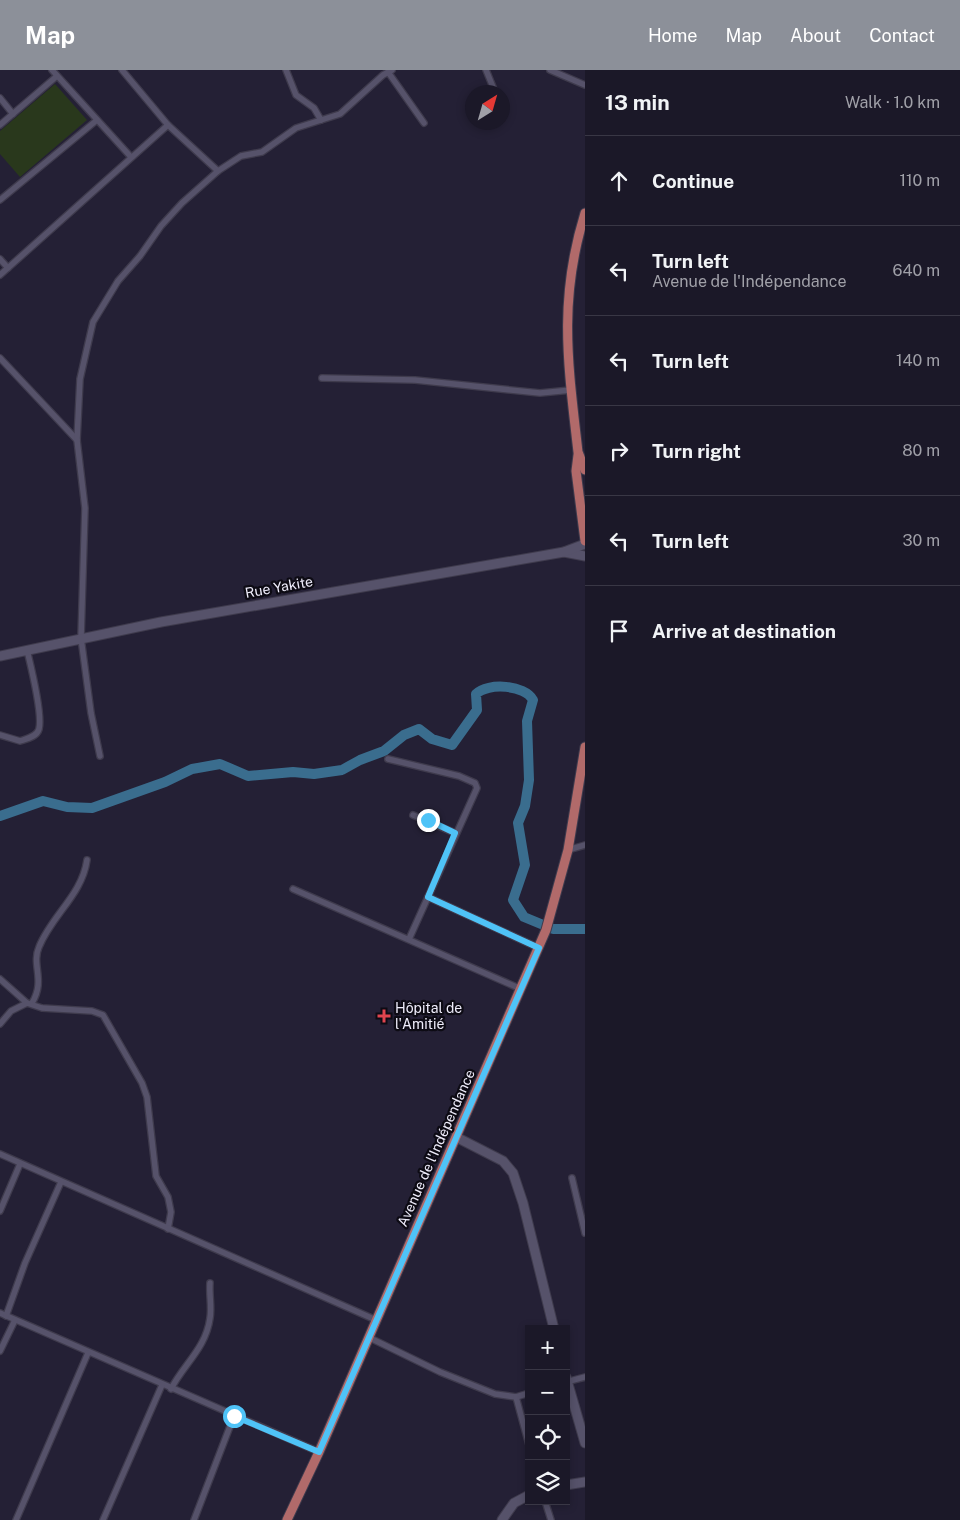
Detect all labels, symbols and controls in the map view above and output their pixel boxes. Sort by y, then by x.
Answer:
text: Map [25,21,75,49]
text: Home [648,25,698,46]
text: Map [726,25,762,46]
text: About [790,25,841,46]
text: Contact [869,25,935,46]
north arrow [465,85,510,130]
text: 13 min [605,90,670,115]
text: Walk · 1.0 km [845,93,940,112]
icon: ahead [605,167,633,195]
text: Continue [652,170,734,192]
text: 110 m [899,171,940,190]
text: Turn left [652,250,729,272]
icon: left [605,257,633,285]
text: 640 m [892,261,940,280]
text: Avenue de l'Indépendance [652,272,847,291]
icon: left [605,347,633,375]
text: Turn left [652,350,729,372]
text: 140 m [896,351,940,370]
icon: right [605,437,633,465]
text: Turn right [652,440,741,462]
text: 80 m [902,441,940,460]
icon: left [605,527,633,555]
text: Turn left [652,530,729,552]
text: 30 m [903,531,940,550]
street label: Rue Yakite [244,573,314,601]
icon: arrive [605,617,633,645]
text: Arrive at destination [652,620,836,642]
route end [417,809,440,832]
place label: Hôpital de l'Amitié [395,1000,462,1032]
marker: Hôpital de l'Amitié [377,1009,391,1023]
street label: Avenue de l'Indépendance [394,1067,478,1229]
map controls [525,1325,570,1505]
button: + [525,1325,570,1370]
button: − [525,1370,570,1415]
route start [223,1405,246,1428]
button: locate [525,1415,570,1460]
button: layers [525,1460,570,1505]

